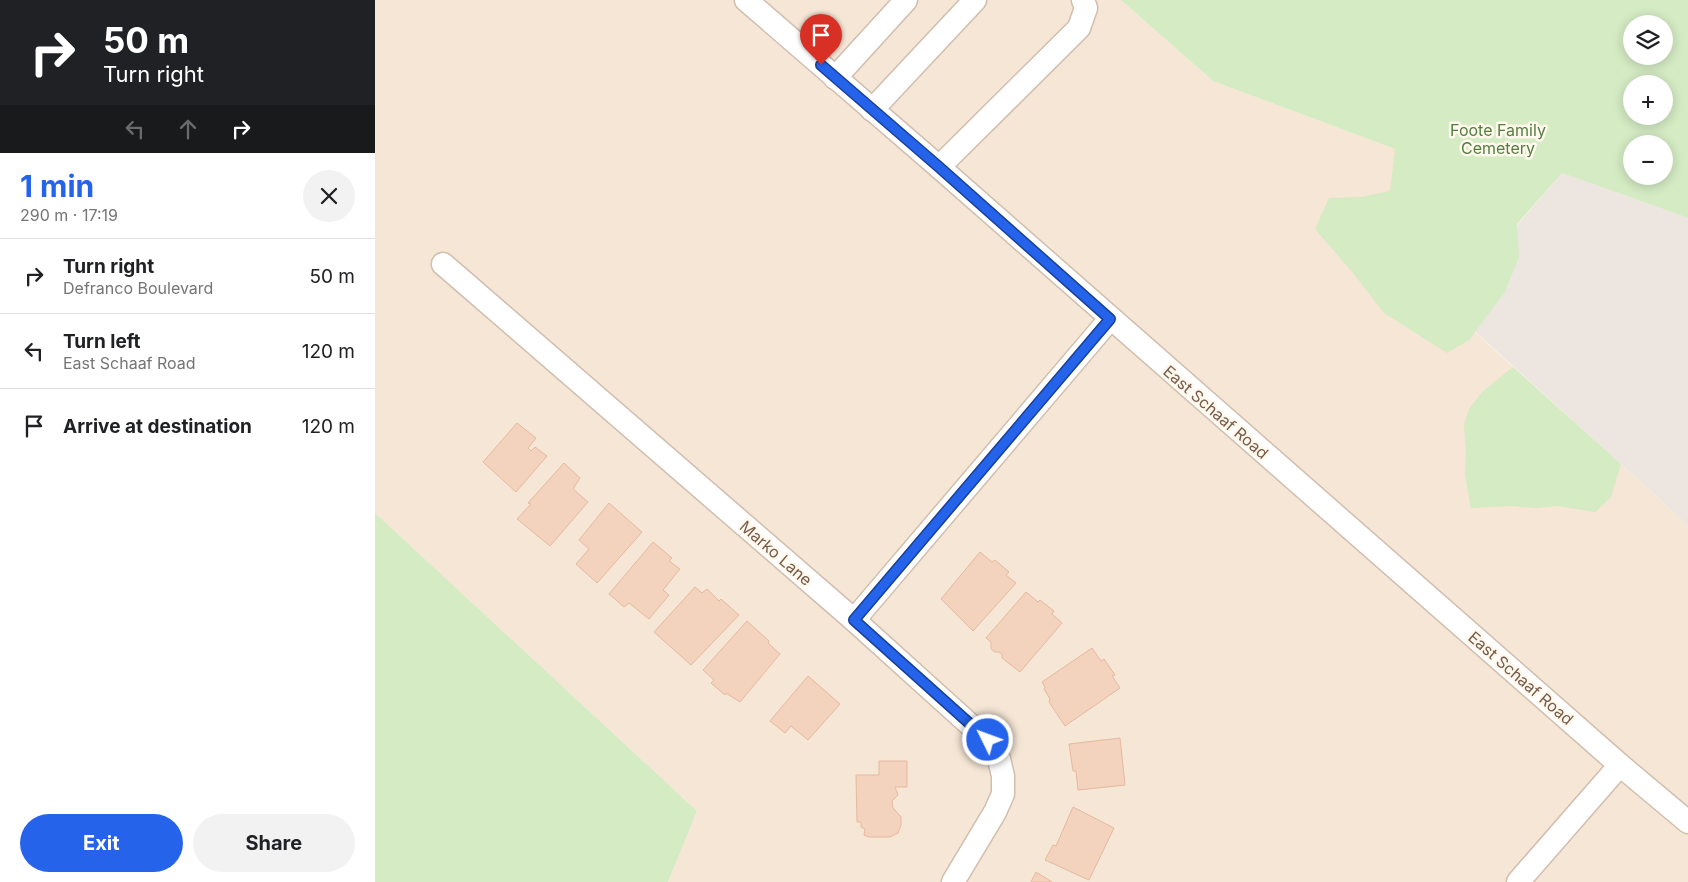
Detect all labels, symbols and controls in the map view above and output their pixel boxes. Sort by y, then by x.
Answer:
pin [800,14,842,65]
map controls [1623,15,1673,185]
button: layers [1623,15,1673,65]
text: 50 m [103,19,189,61]
icon: right [20,20,85,85]
icon: arrive [807,21,835,49]
text: Turn right [103,61,204,87]
button: + [1623,75,1673,125]
icon: left [121,115,149,143]
icon: ahead [174,115,202,143]
icon: right [227,115,255,143]
park label: Foote Family Cemetery [1450,120,1546,158]
button: − [1623,135,1673,185]
text: 1 min [20,168,94,204]
button: close [303,170,355,222]
text: 290 m · 17:19 [20,205,118,225]
text: Turn right [63,255,154,278]
icon: right [20,262,48,290]
text: 50 m [309,265,355,288]
text: Defranco Boulevard [63,278,213,298]
text: Turn left [63,330,141,353]
icon: left [20,337,48,365]
text: 120 m [302,340,355,363]
text: East Schaaf Road [63,353,196,373]
street label: East Schaaf Road [1159,361,1273,463]
icon: arrive [20,412,48,440]
text: Arrive at destination [63,415,252,438]
text: 120 m [302,415,355,438]
street label: Marko Lane [736,516,816,590]
street label: East Schaaf Road [1464,627,1578,729]
position arrow [961,713,1013,765]
button: Exit [20,814,183,872]
button: Share [193,814,355,872]

